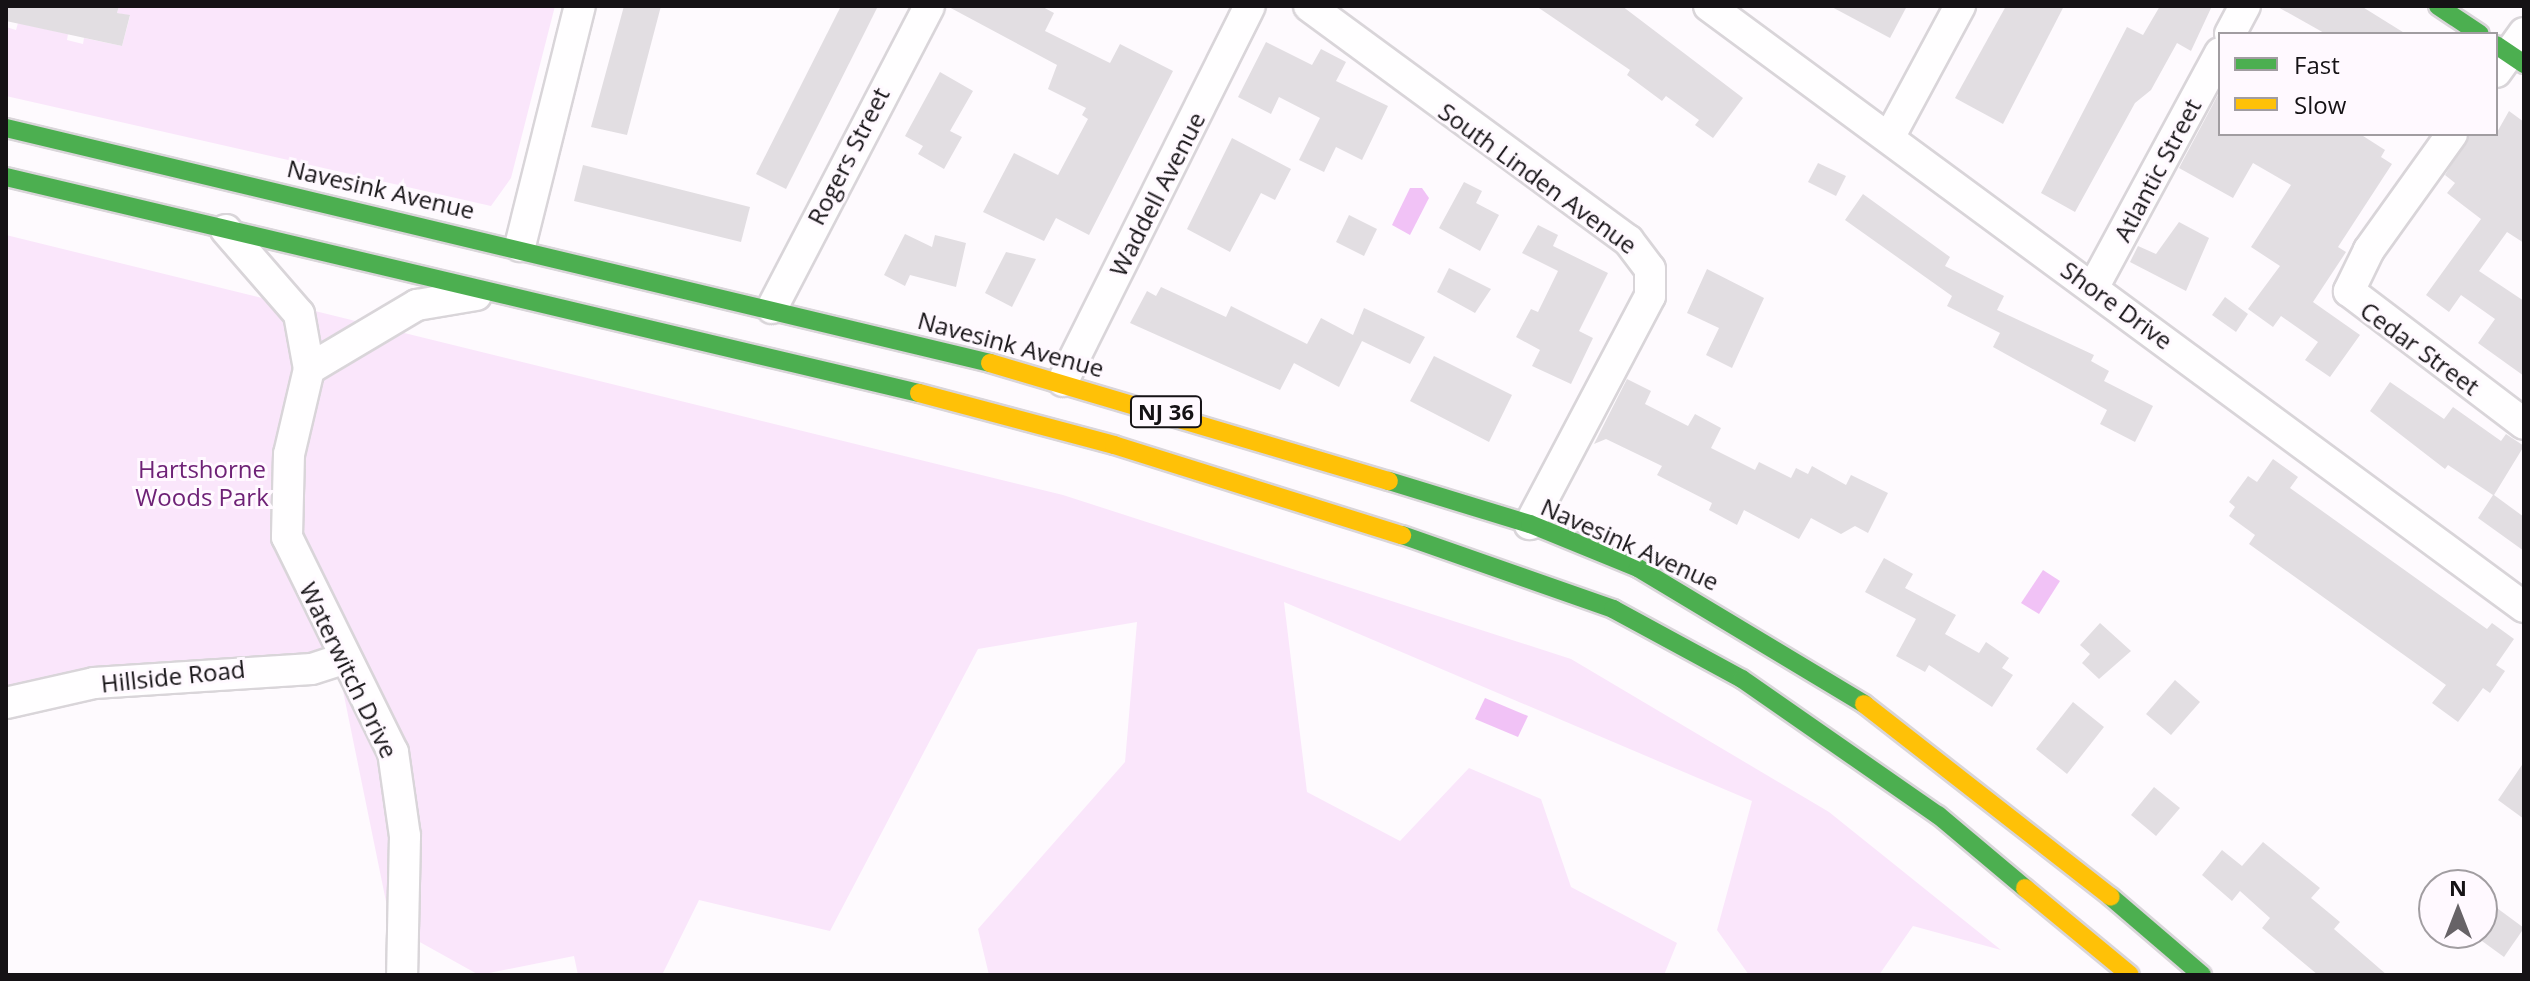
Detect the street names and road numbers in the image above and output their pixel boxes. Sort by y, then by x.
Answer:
street label: Rogers Street [801,83,895,229]
street label: Atlantic Street [2107,94,2207,246]
street label: South Linden Avenue [1433,96,1643,260]
street label: Waddell Avenue [1103,107,1211,281]
street label: Navesink Avenue [284,153,478,225]
street label: Shore Drive [2056,255,2178,355]
street label: Cedar Street [2355,295,2485,401]
street label: Navesink Avenue [915,305,1107,383]
road number: NJ 36 [1128,394,1204,430]
street label: Navesink Avenue [1537,492,1723,596]
street label: Waterwitch Drive [294,578,404,762]
street label: Hillside Road [99,654,247,698]

